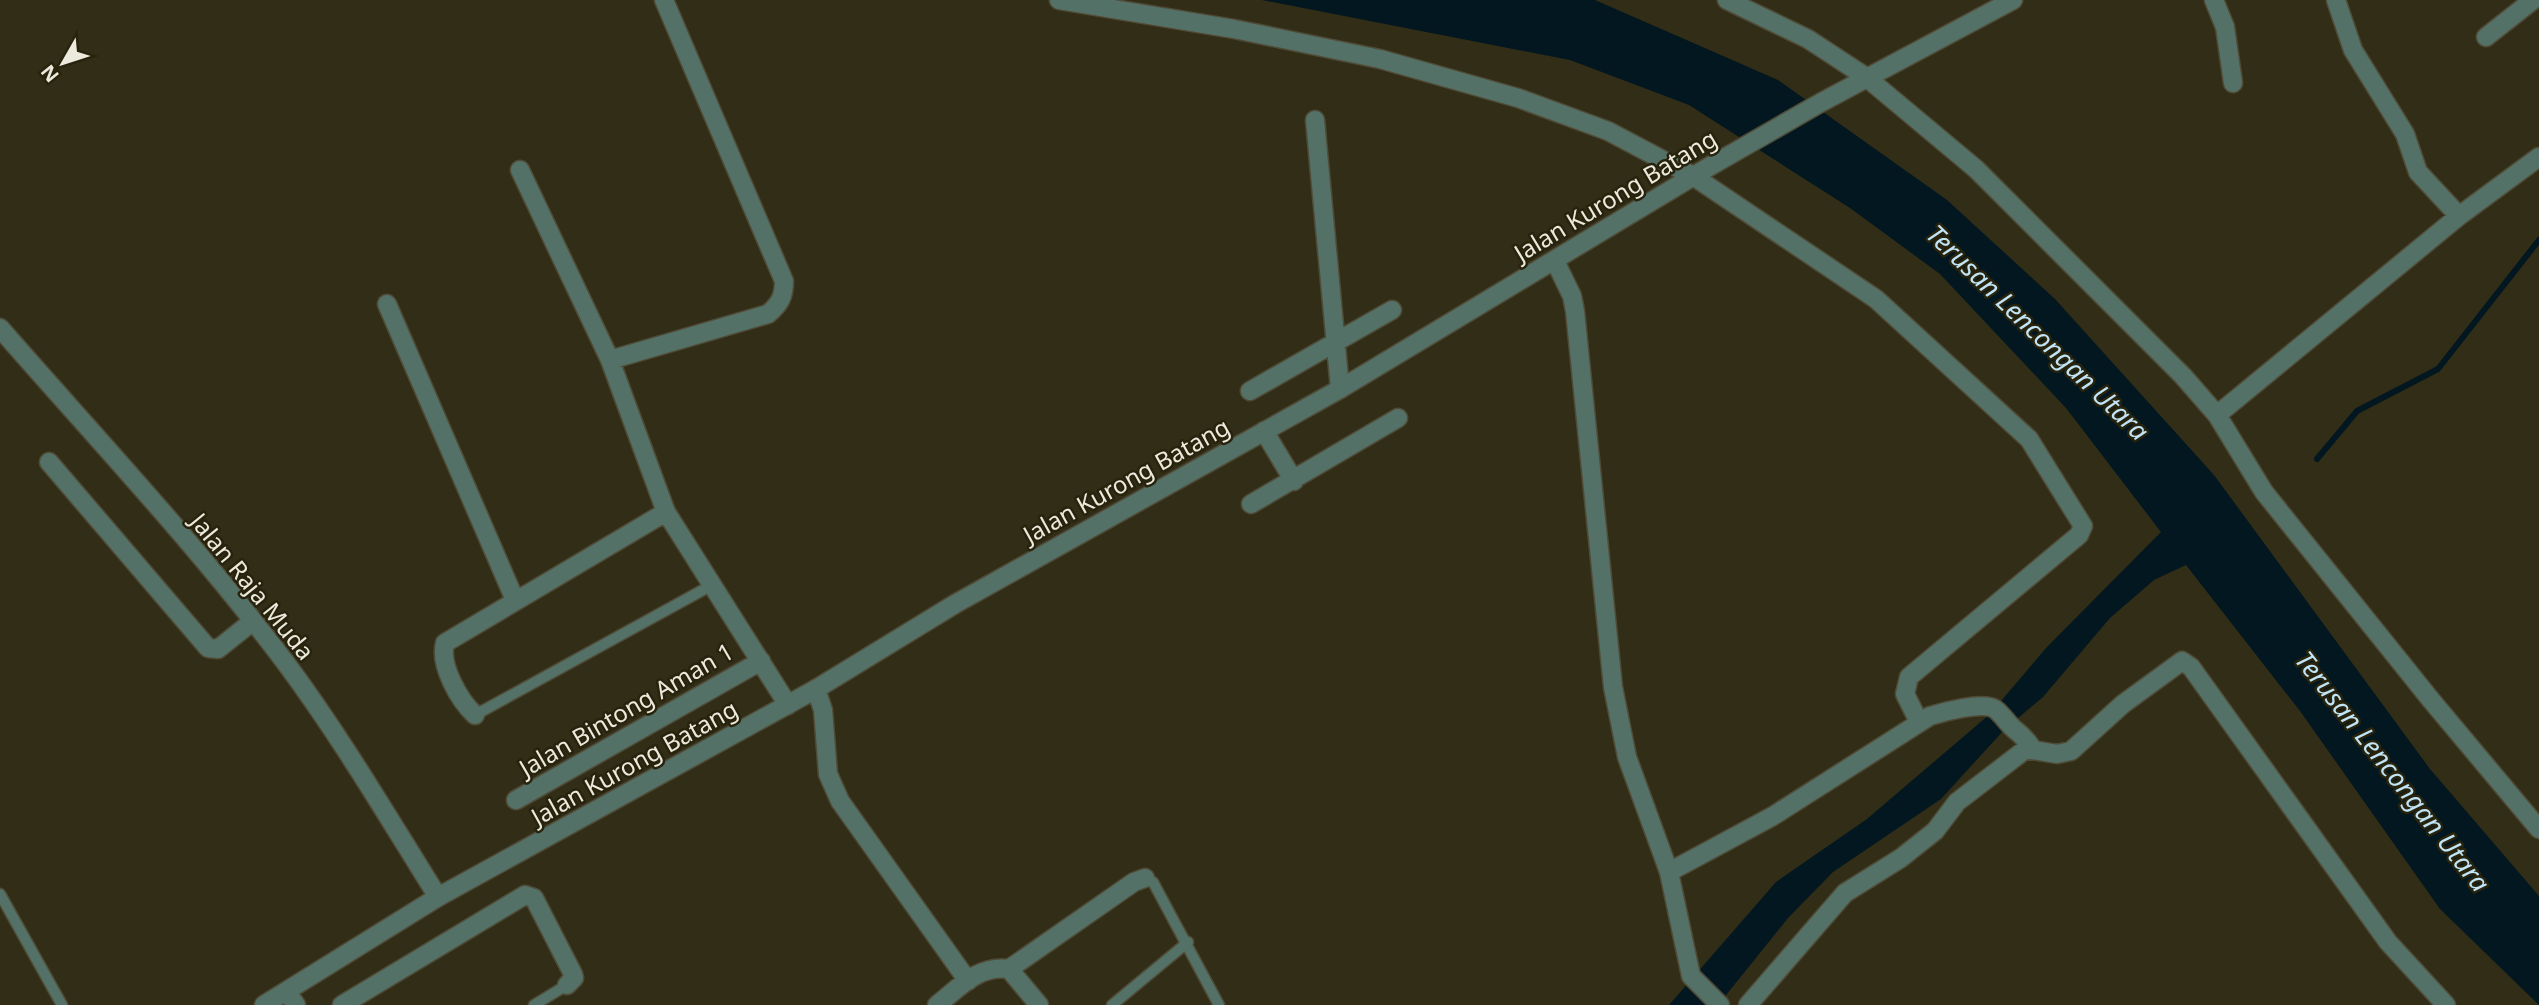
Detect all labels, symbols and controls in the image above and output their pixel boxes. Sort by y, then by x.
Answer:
north arrow [28,28,98,98]
text: N [35,60,65,88]
street label: Jalan Kurong Batang [1506,121,1723,270]
water label: Terusan Lencongan Utara [1919,216,2157,448]
street label: Jalan Kurong Batang [1015,410,1235,551]
street label: Jalan Raja Muda [182,504,322,666]
street label: Jalan Bintong Aman 1 [511,634,739,785]
water label: Terusan Lencongan Utara [2288,643,2499,899]
street label: Jalan Kurong Batang [523,692,743,833]

